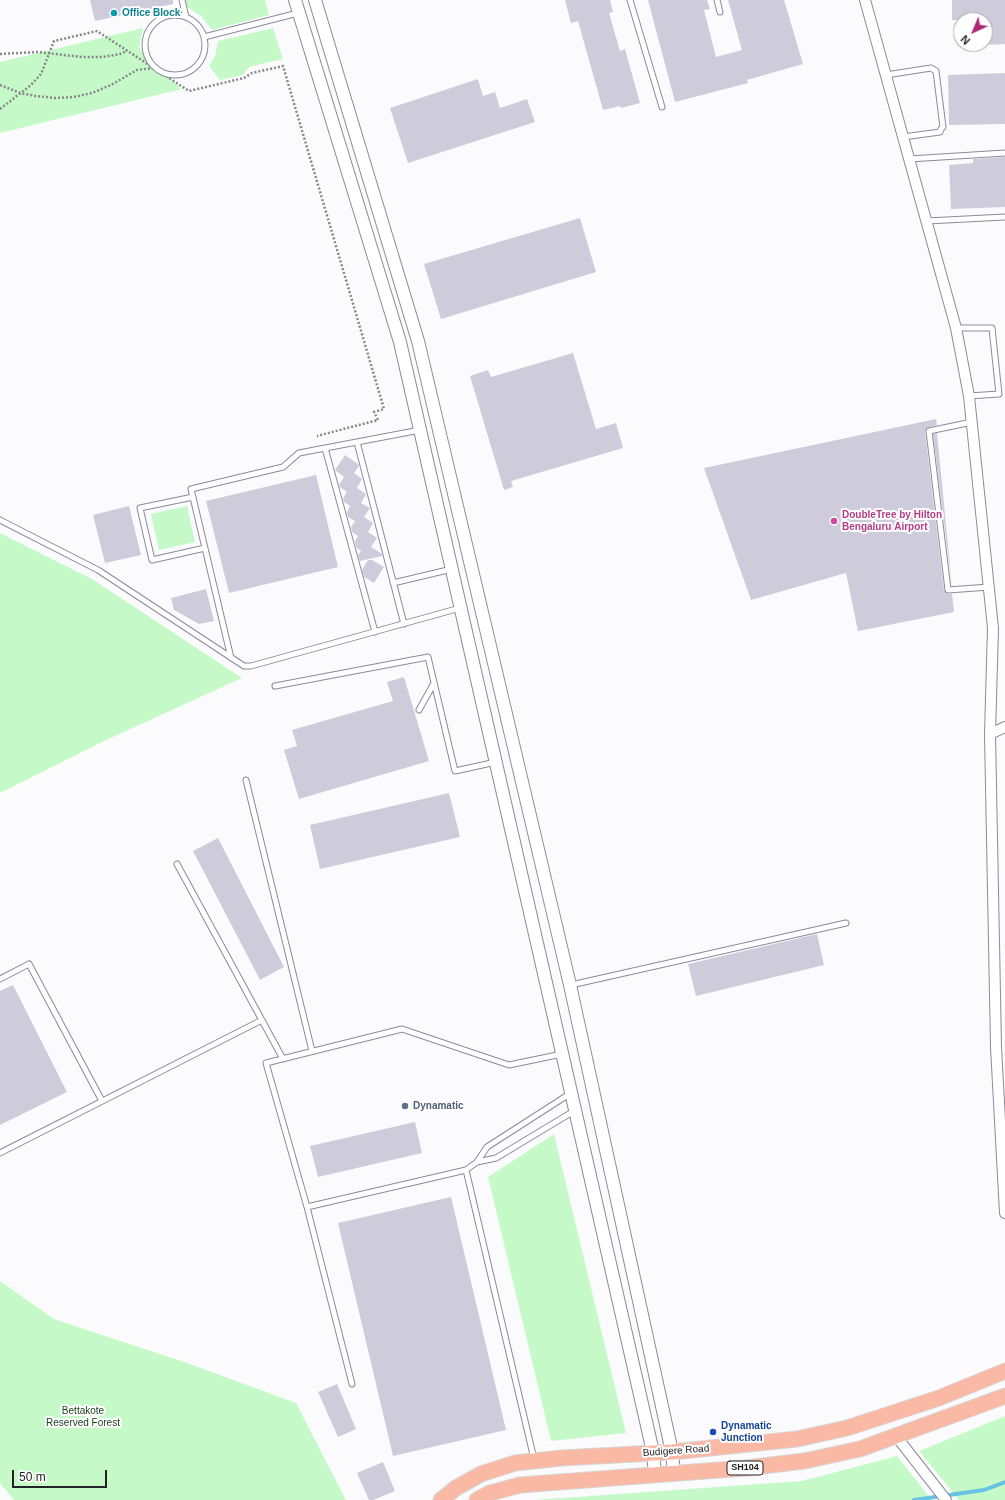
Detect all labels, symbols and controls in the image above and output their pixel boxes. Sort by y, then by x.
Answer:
place label: Office Block [122,7,180,19]
marker: Office Block [109,8,119,18]
north arrow [953,12,993,52]
text: N [958,33,972,47]
place label: DoubleTree by Hilton Bengaluru Airport [842,509,942,532]
marker: DoubleTree by Hilton Bengaluru Airport [829,516,839,526]
place label: Dynamatic [413,1100,464,1112]
marker: Dynamatic [400,1101,410,1111]
park label: Bettakote Reserved Forest [46,1405,120,1428]
place label: Dynamatic Junction [721,1420,772,1444]
marker: Dynamatic Junction [708,1427,718,1437]
street label: Budigere Road [642,1443,710,1459]
road number: SH104 [727,1461,763,1475]
scale bar [14,1462,109,1488]
text: 50 m [19,1470,46,1484]

